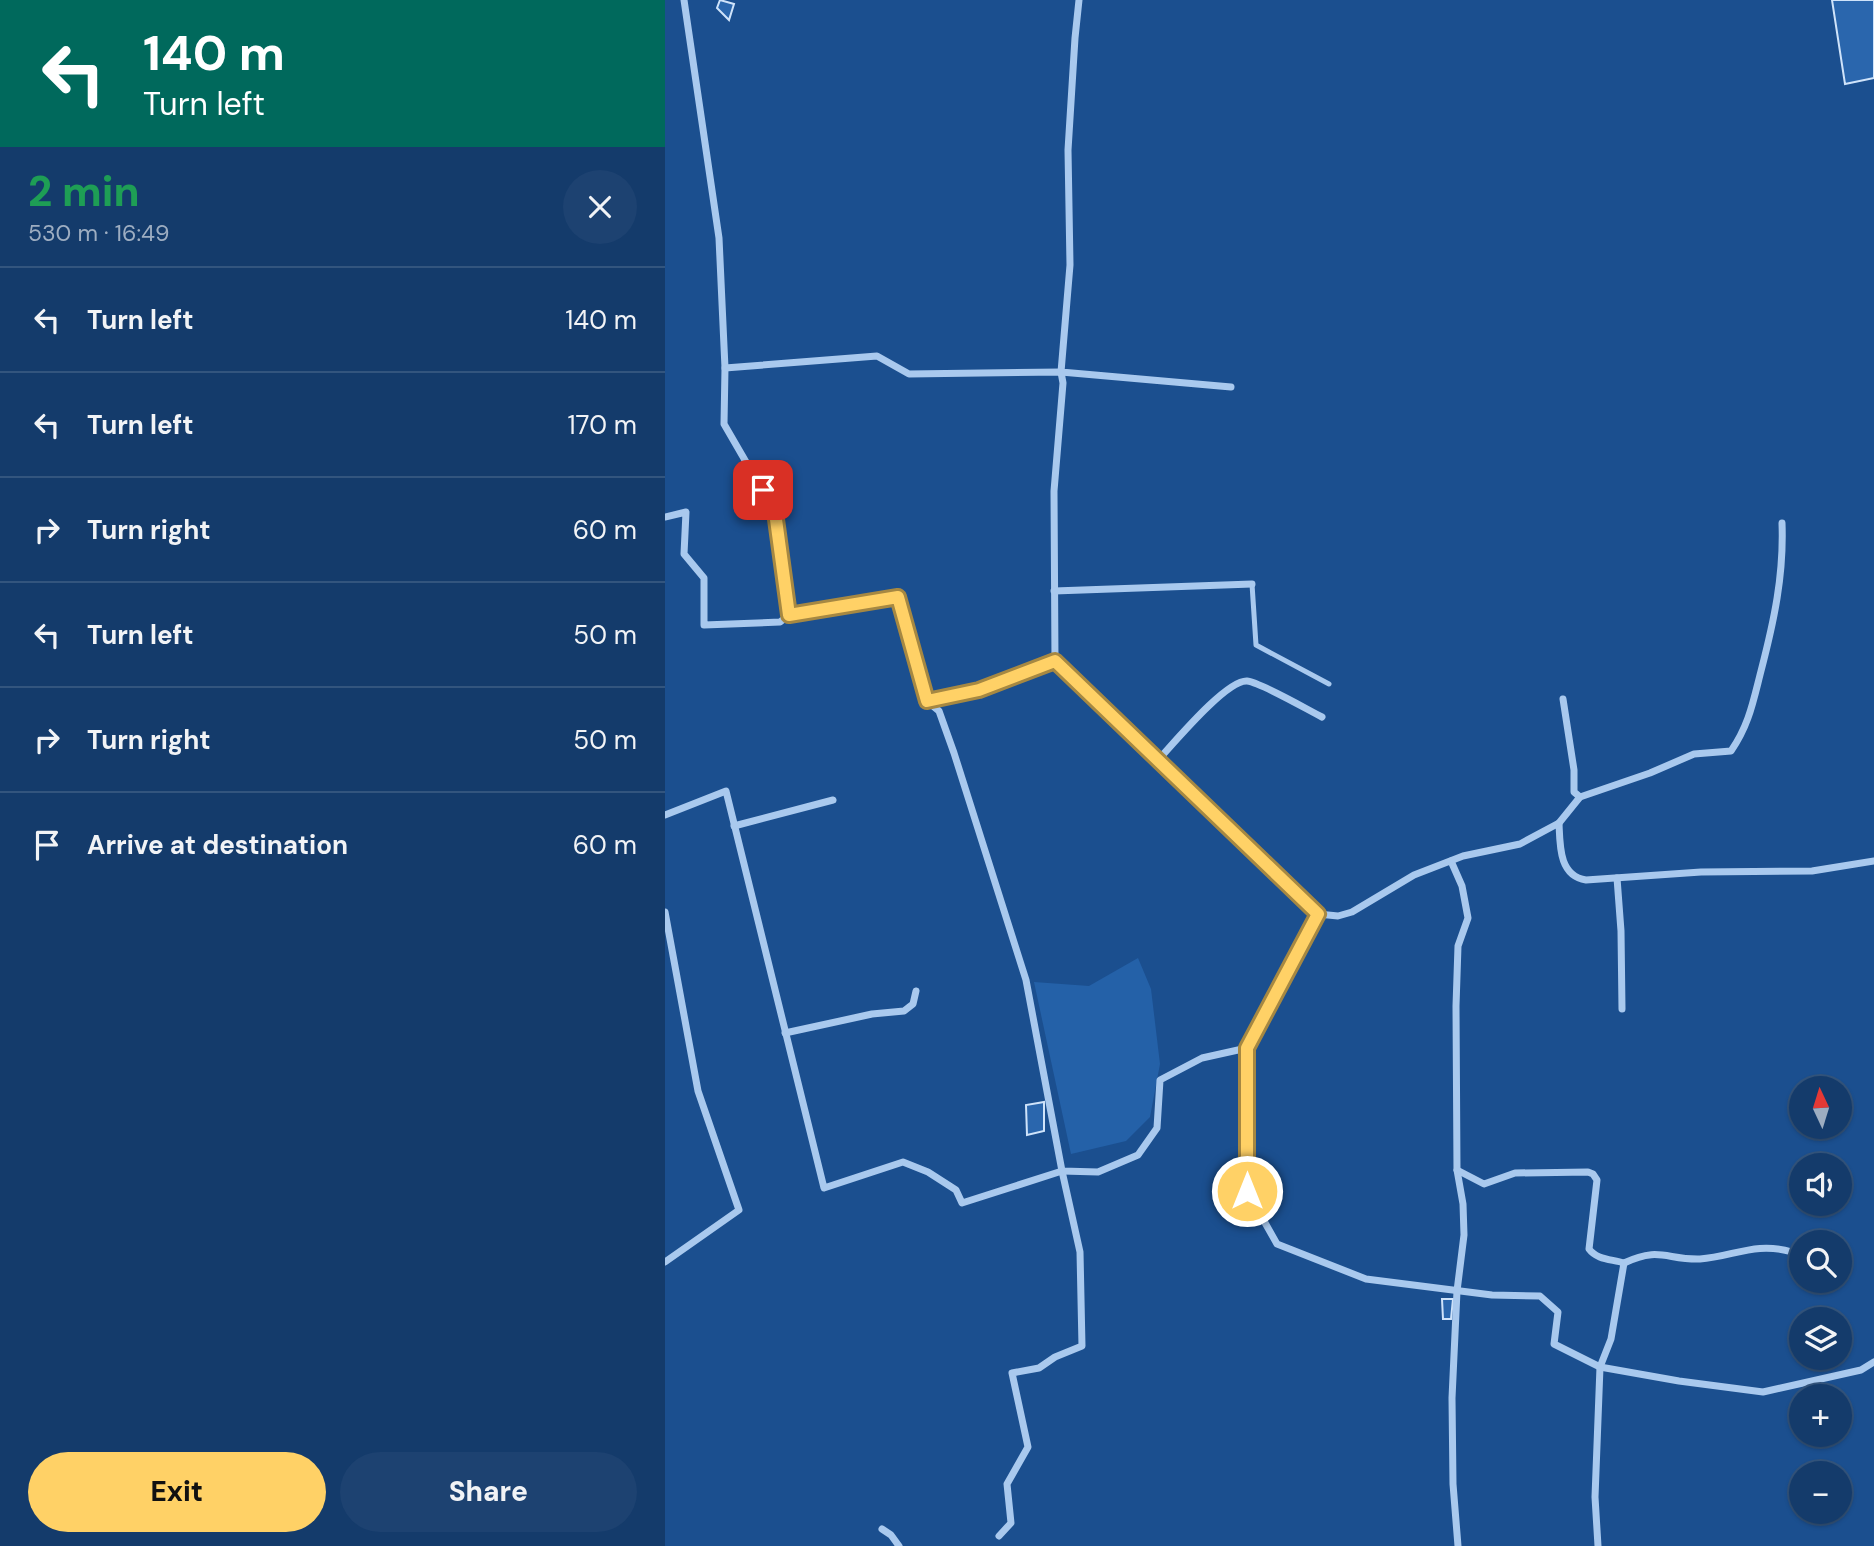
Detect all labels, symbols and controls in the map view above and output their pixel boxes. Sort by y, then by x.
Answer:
text: 140 m [143,21,285,85]
icon: left [28,28,119,119]
text: Turn left [143,83,265,125]
text: 2 min [28,164,139,219]
button: close [563,170,637,244]
text: 530 m · 16:49 [28,218,169,248]
icon: left [28,301,66,339]
text: Turn left [87,303,194,337]
text: 140 m [565,303,637,337]
icon: left [28,406,66,444]
text: Turn left [87,408,194,442]
text: 170 m [568,408,637,442]
pin [733,460,793,520]
icon: arrive [744,471,782,509]
icon: right [28,511,66,549]
text: Turn right [87,513,211,547]
text: 60 m [573,513,637,547]
icon: left [28,616,66,654]
text: Turn left [87,618,194,652]
text: 50 m [573,618,637,652]
icon: right [28,721,66,759]
text: Turn right [87,723,211,757]
text: 50 m [573,723,637,757]
icon: arrive [28,826,66,864]
text: Arrive at destination [87,828,348,862]
text: 60 m [573,828,637,862]
north arrow [1789,1076,1851,1139]
map controls [1789,1076,1852,1524]
button: sound [1789,1153,1852,1216]
position arrow [1210,1154,1284,1228]
button: search [1789,1230,1852,1293]
button: layers [1789,1307,1852,1370]
button: + [1789,1384,1852,1447]
button: Exit [28,1452,326,1532]
button: Share [340,1452,637,1532]
button: − [1789,1461,1852,1524]

